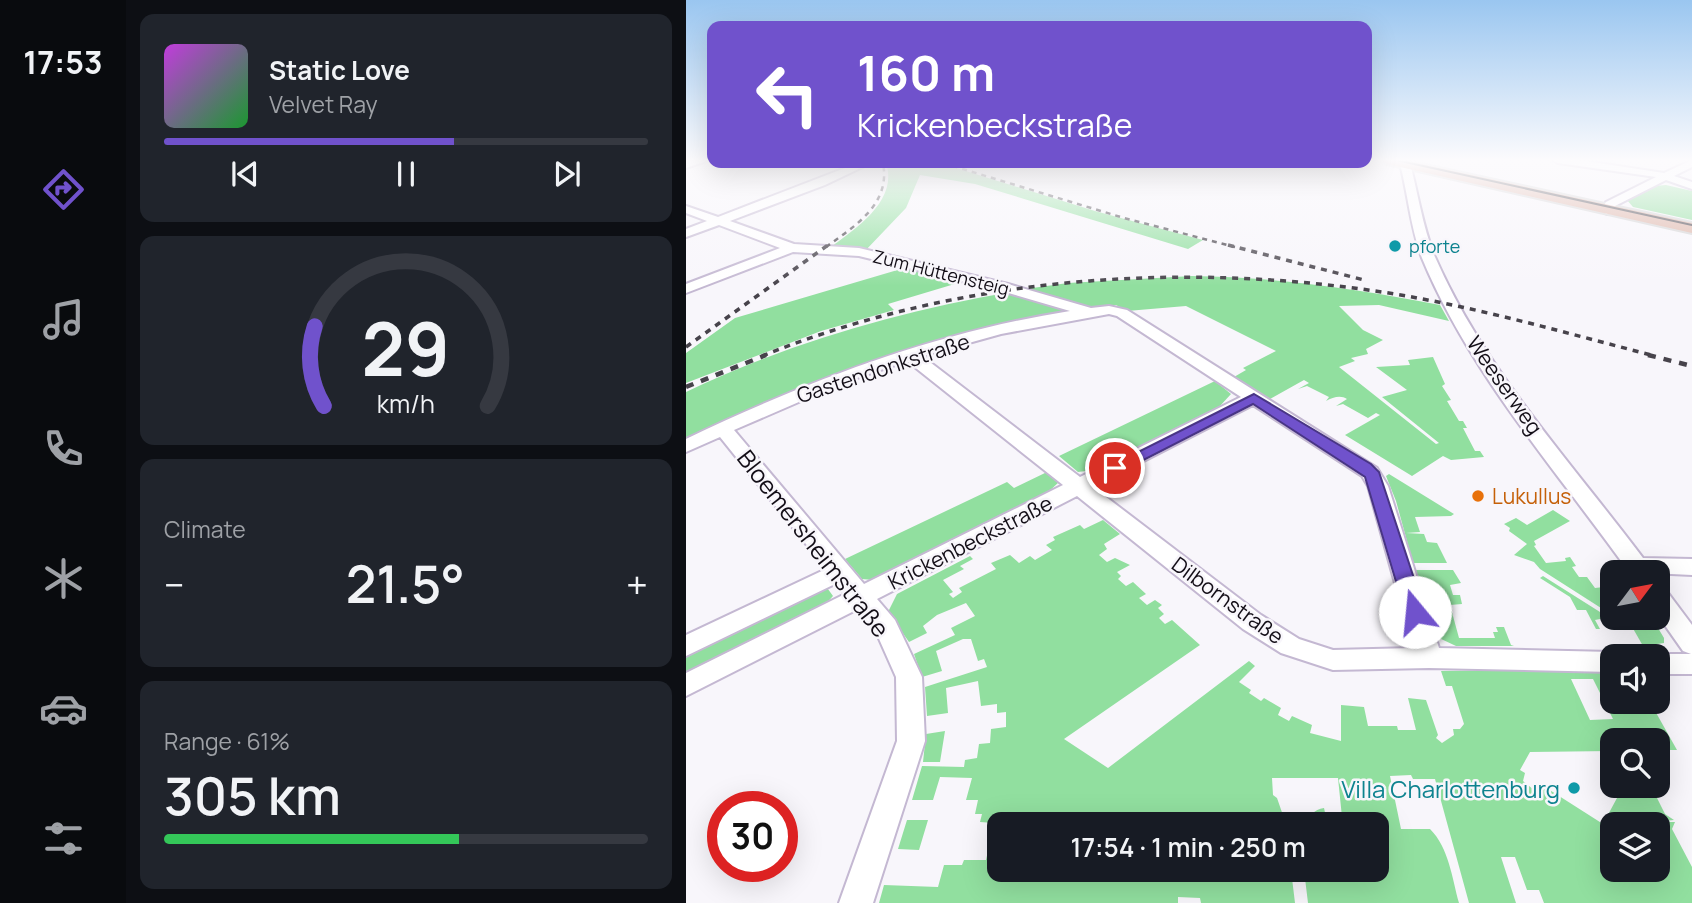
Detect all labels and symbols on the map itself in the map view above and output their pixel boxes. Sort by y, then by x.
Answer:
place label: pforte [1409,234,1460,258]
marker: pforte [1387,238,1403,254]
street label: Zum Hüttensteig [870,243,1012,301]
street label: Gastendonkstraße [793,327,973,409]
street label: Weeserweg [1461,330,1549,440]
pin [1085,438,1145,498]
street label: Bloemersheimstraße [730,442,898,644]
place label: Lukullus [1492,482,1571,510]
street label: Krickenbeckstraße [883,488,1057,596]
marker: Lukullus [1470,488,1486,504]
street label: Dilbornstraße [1166,550,1290,650]
north arrow [1600,560,1670,630]
position arrow [1378,575,1452,649]
place label: Villa Charlottenburg [1341,772,1560,805]
marker: Villa Charlottenburg [1566,780,1582,796]
speed limit sign: 30 [707,791,798,882]

